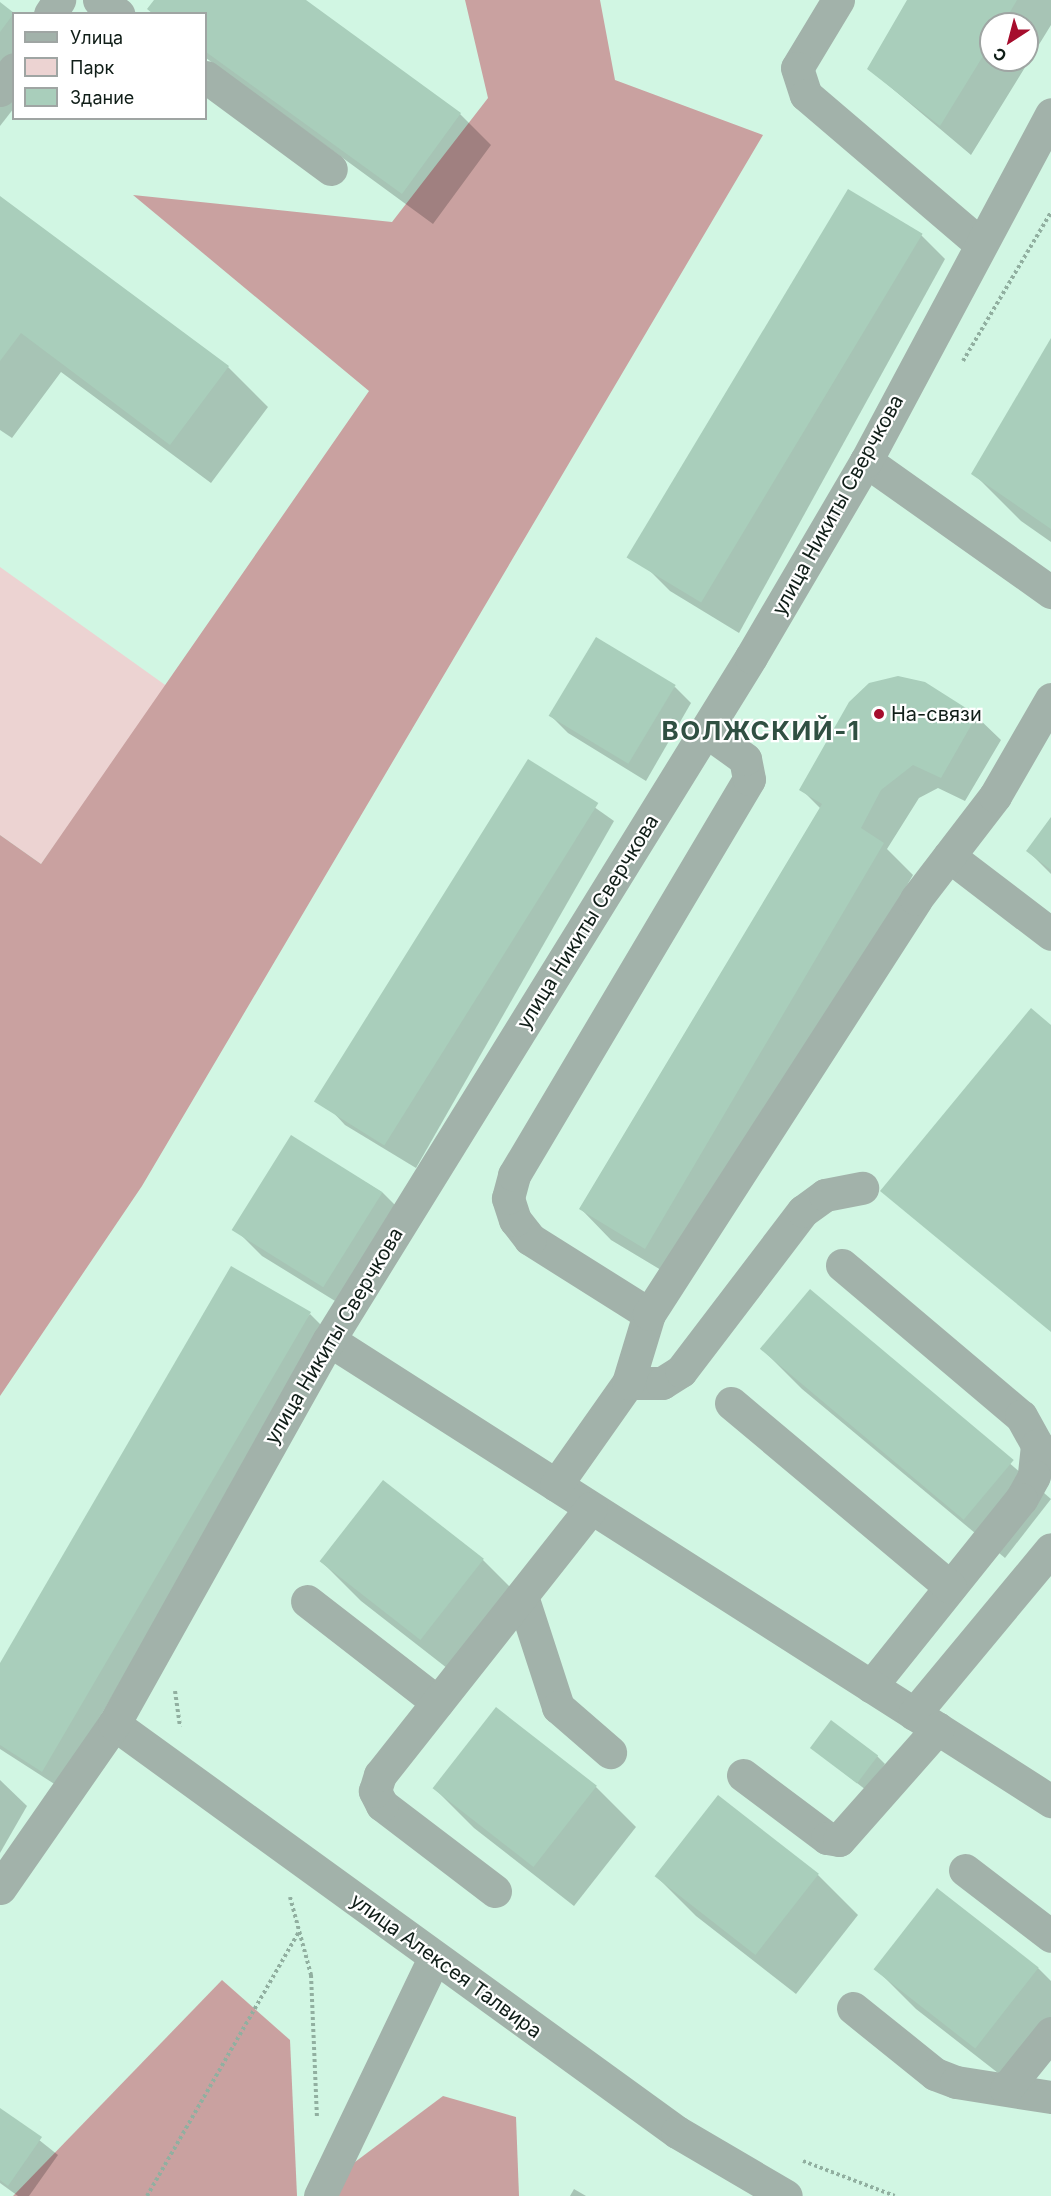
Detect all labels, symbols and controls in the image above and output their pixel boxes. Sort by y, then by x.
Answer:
legend [12,12,207,120]
north arrow [979,12,1039,72]
text: Улица [70,27,123,48]
text: С [989,43,1010,67]
text: Парк [70,57,114,78]
text: Здание [70,87,134,108]
street label: улица Никиты Сверчкова [767,391,909,619]
place label: На-связи [891,702,982,726]
marker: На-связи [872,707,886,721]
district label: ВОЛЖСКИЙ-1 [661,715,861,747]
street label: улица Никиты Сверчкова [512,810,664,1034]
street label: улица Никиты Сверчкова [260,1223,408,1449]
street label: улица Алексея Талвира [346,1889,546,2043]

